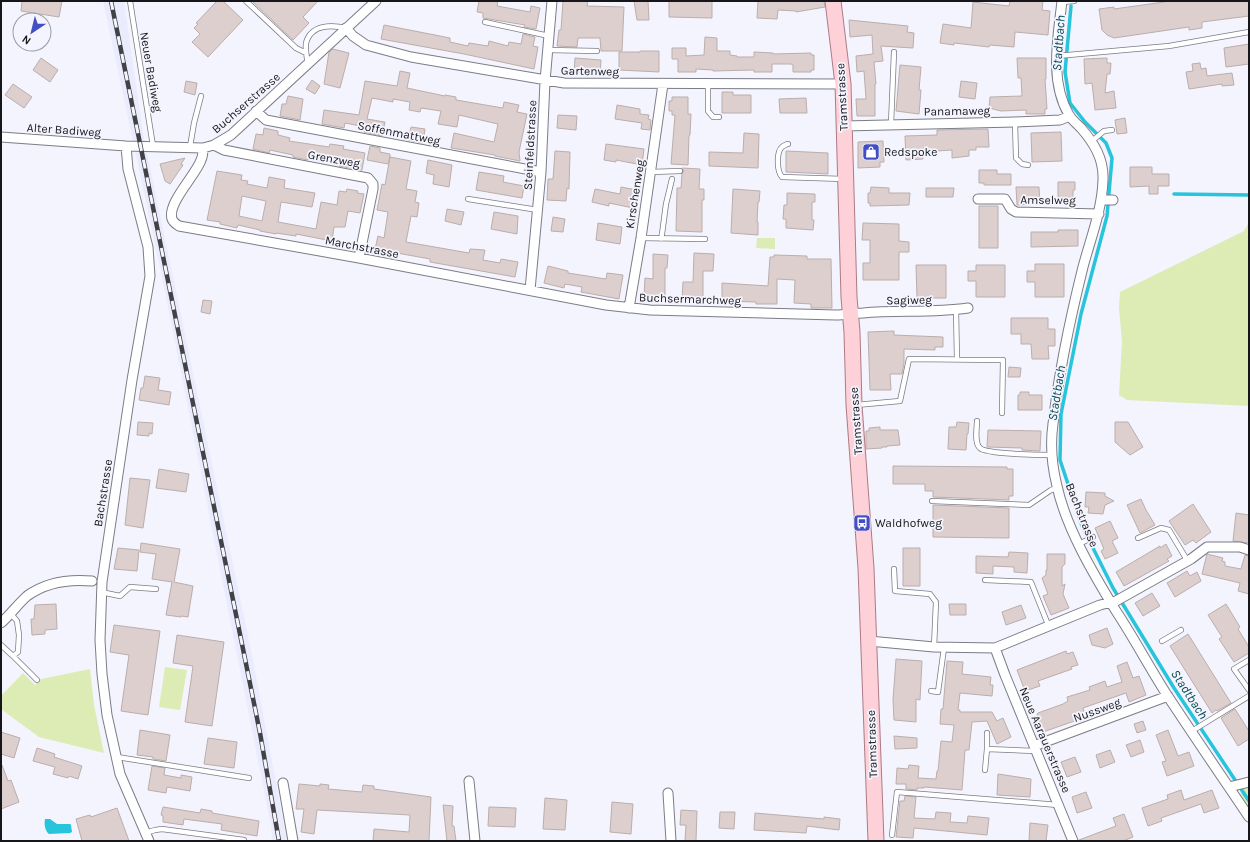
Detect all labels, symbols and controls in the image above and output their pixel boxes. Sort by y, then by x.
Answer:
north arrow [12,12,52,52]
water label: Stadtbach [1049,15,1068,71]
street label: Neuer Badiweg [137,31,165,113]
text: N [20,32,34,47]
street label: Gartenweg [561,63,619,79]
street label: Tramstrasse [833,63,851,131]
street label: Buchserstrasse [209,70,283,136]
street label: Steinfeldstrasse [521,100,539,190]
street label: Panamaweg [924,103,991,119]
street label: Soffenmattweg [356,118,442,148]
street label: Alter Badiweg [26,120,102,140]
shop icon: Redspoke [861,142,881,162]
place label: Redspoke [884,145,937,159]
street label: Grenzweg [307,148,361,171]
street label: Kirschenweg [623,158,647,230]
street label: Amselweg [1020,193,1076,207]
street label: Marchstrasse [324,233,400,261]
street label: Buchsermarchweg [639,290,742,308]
street label: Sagiweg [886,293,932,307]
water label: Stadtbach [1045,364,1068,422]
street label: Tramstrasse [847,387,865,455]
street label: Bachstrasse [91,458,115,528]
street label: Bachstrasse [1063,481,1101,549]
bus stop icon: Waldhofweg [852,513,872,533]
place label: Waldhofweg [875,516,942,530]
water label: Stadtbach [1168,667,1211,722]
street label: Neue Aarauerstrasse [1016,685,1074,795]
street label: Nussweg [1071,695,1123,725]
street label: Tramstrasse [864,710,880,778]

